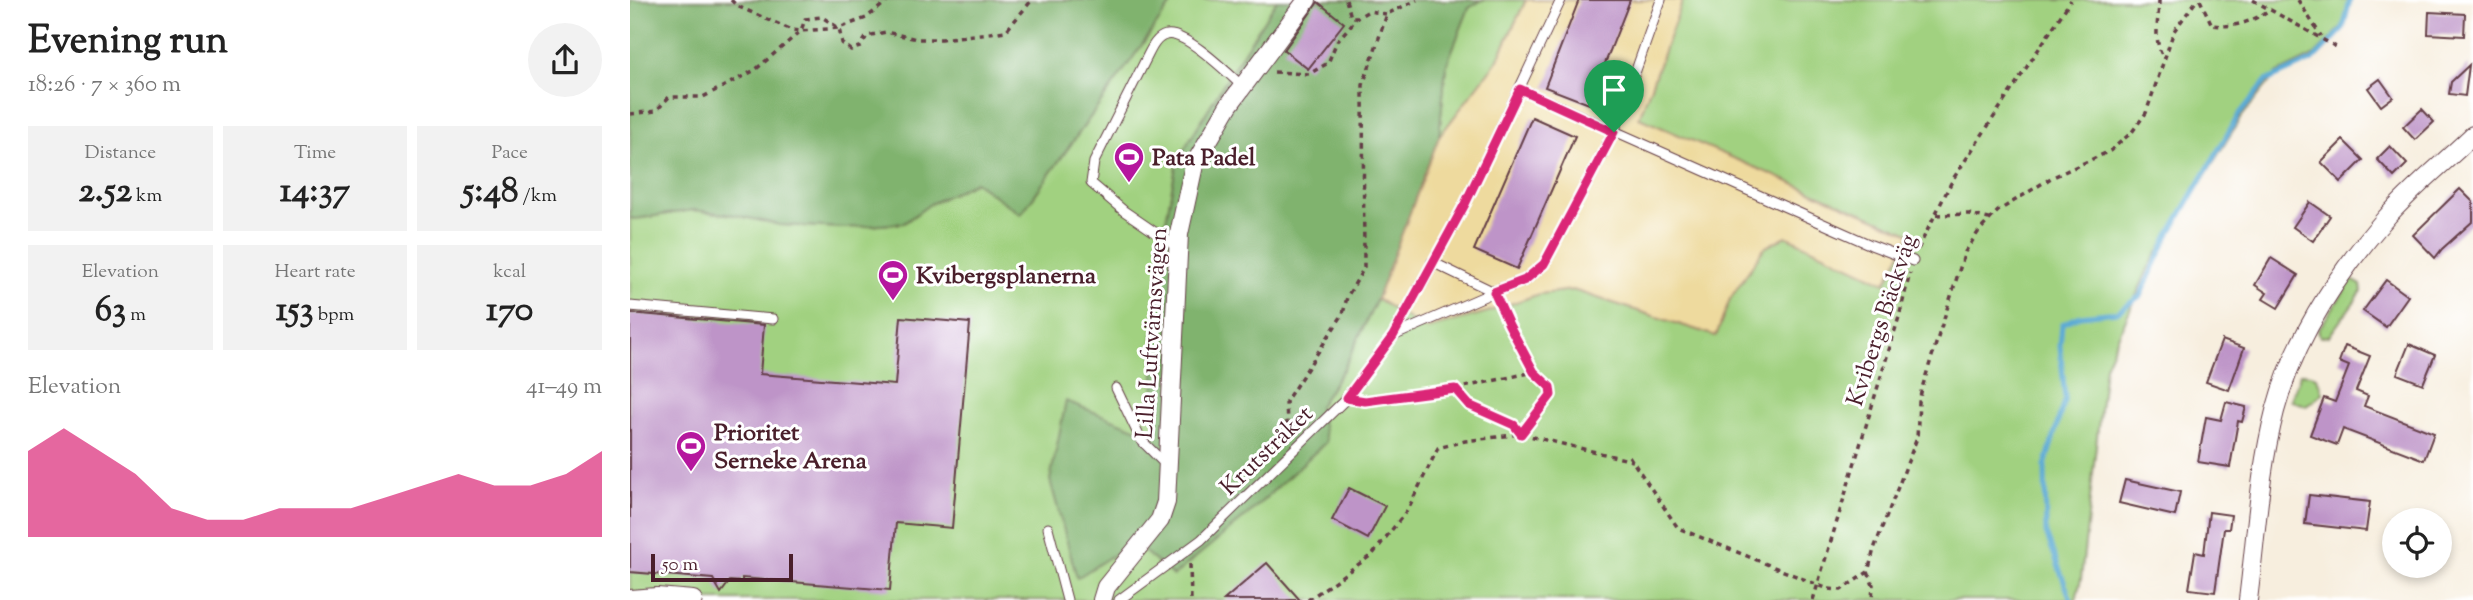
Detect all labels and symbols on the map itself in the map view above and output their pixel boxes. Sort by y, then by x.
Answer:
pin [1584,60,1644,132]
sports icon: Pata Padel [1112,140,1146,184]
place label: Pata Padel [1152,142,1256,176]
street label: Lilla Luftvärnsvägen [1129,226,1177,440]
street label: Kvibergs Bäckväg [1839,230,1927,411]
sports icon: Kvibergsplanerna [876,258,910,302]
place label: Kvibergsplanerna [916,260,1097,294]
street label: Krutstråket [1213,398,1321,504]
place label: Prioritet Serneke Arena [714,417,868,479]
sports icon: Prioritet Serneke Arena [674,429,708,473]
scale bar [651,551,793,583]

